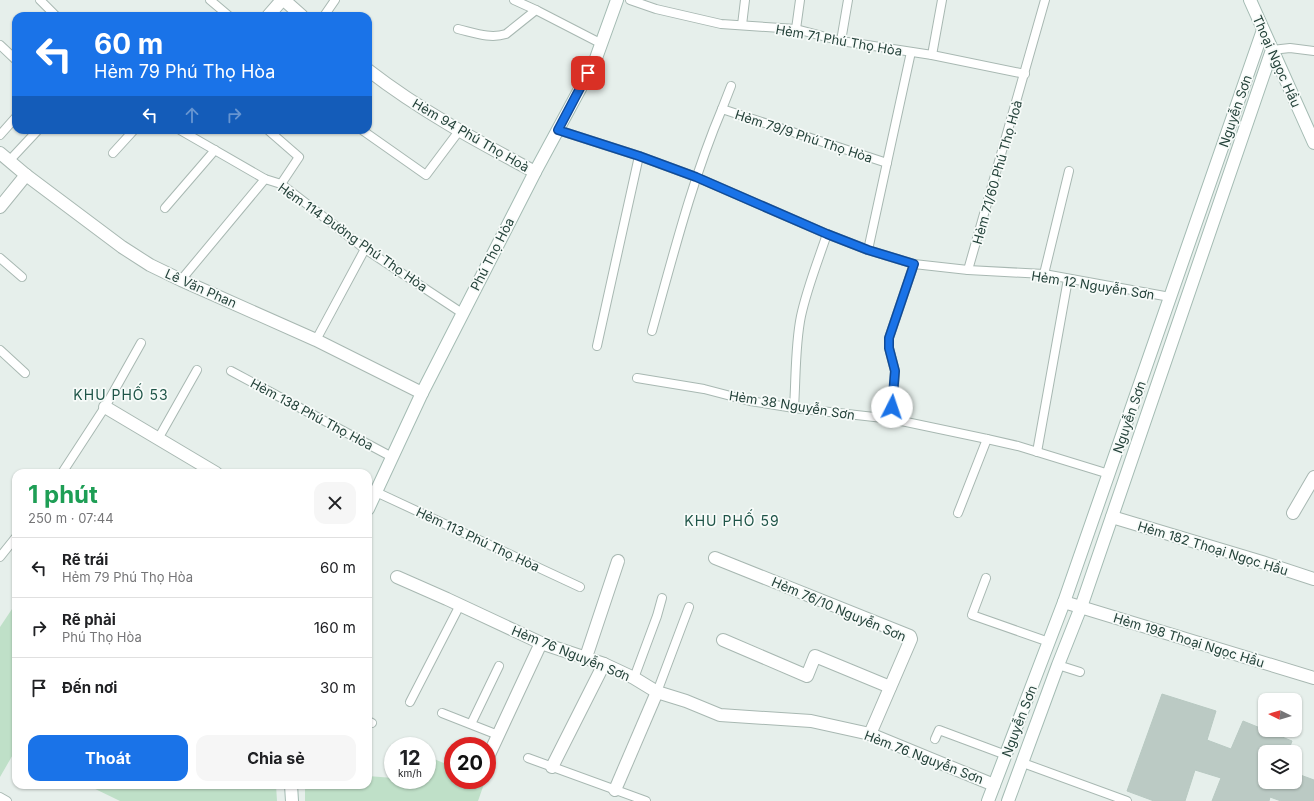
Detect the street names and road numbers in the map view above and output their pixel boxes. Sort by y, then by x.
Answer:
street label: Thoại Ngọc Hầu [1249,12,1305,110]
street label: Hẻm 71 Phú Thọ Hòa [774,21,904,59]
street label: Nguyễn Sơn [1214,73,1255,149]
street label: Hẻm 94 Phú Thọ Hoà [410,95,532,175]
street label: Hẻm 71/60 Phú Thọ Hoà [969,98,1025,246]
street label: Hẻm 79/9 Phú Thọ Hòa [733,106,875,166]
street label: Hẻm 114 Đường Phú Thọ Hòa [275,179,431,295]
street label: Phú Thọ Hòa [467,215,517,293]
street label: Lê Văn Phan [163,265,239,311]
street label: Hẻm 12 Nguyễn Sơn [1030,266,1156,303]
street label: Hẻm 138 Phú Thọ Hòa [248,375,376,453]
street label: Nguyễn Sơn [1108,379,1149,455]
street label: Hẻm 38 Nguyễn Sơn [728,386,856,423]
street label: Hẻm 113 Phú Thọ Hòa [414,503,542,575]
street label: Hẻm 182 Thoại Ngọc Hầu [1136,517,1290,579]
street label: Hẻm 76/10 Nguyễn Sơn [769,572,909,645]
street label: Hẻm 198 Thoại Ngọc Hầu [1112,609,1266,671]
street label: Hẻm 76 Nguyễn Sơn [509,621,633,684]
street label: Nguyễn Sơn [997,683,1040,759]
street label: Hẻm 76 Nguyễn Sơn [862,726,986,787]

